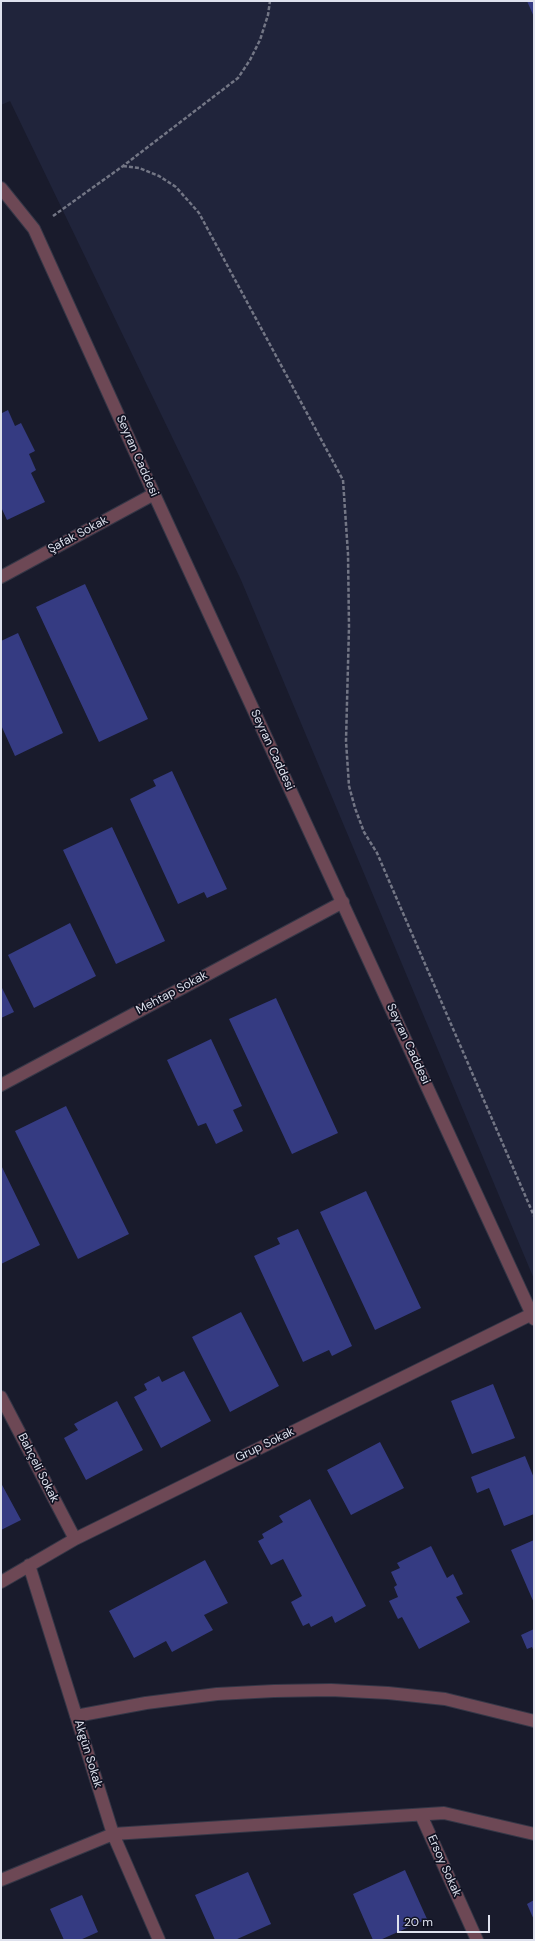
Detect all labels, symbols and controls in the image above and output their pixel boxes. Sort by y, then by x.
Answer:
street label: Seyran Caddesi [113,413,161,499]
street label: Şafak Sokak [46,513,110,557]
street label: Seyran Caddesi [247,707,297,793]
street label: Mehtap Sokak [134,968,210,1018]
street label: Seyran Caddesi [383,1001,433,1087]
street label: Grup Sokak [233,1425,297,1465]
street label: Bahçeli Sokak [14,1431,62,1505]
street label: Akgün Sokak [71,1718,105,1790]
street label: Ersoy Sokak [424,1833,464,1899]
scale bar [399,1907,492,1933]
text: 20 m [404,1914,433,1930]

